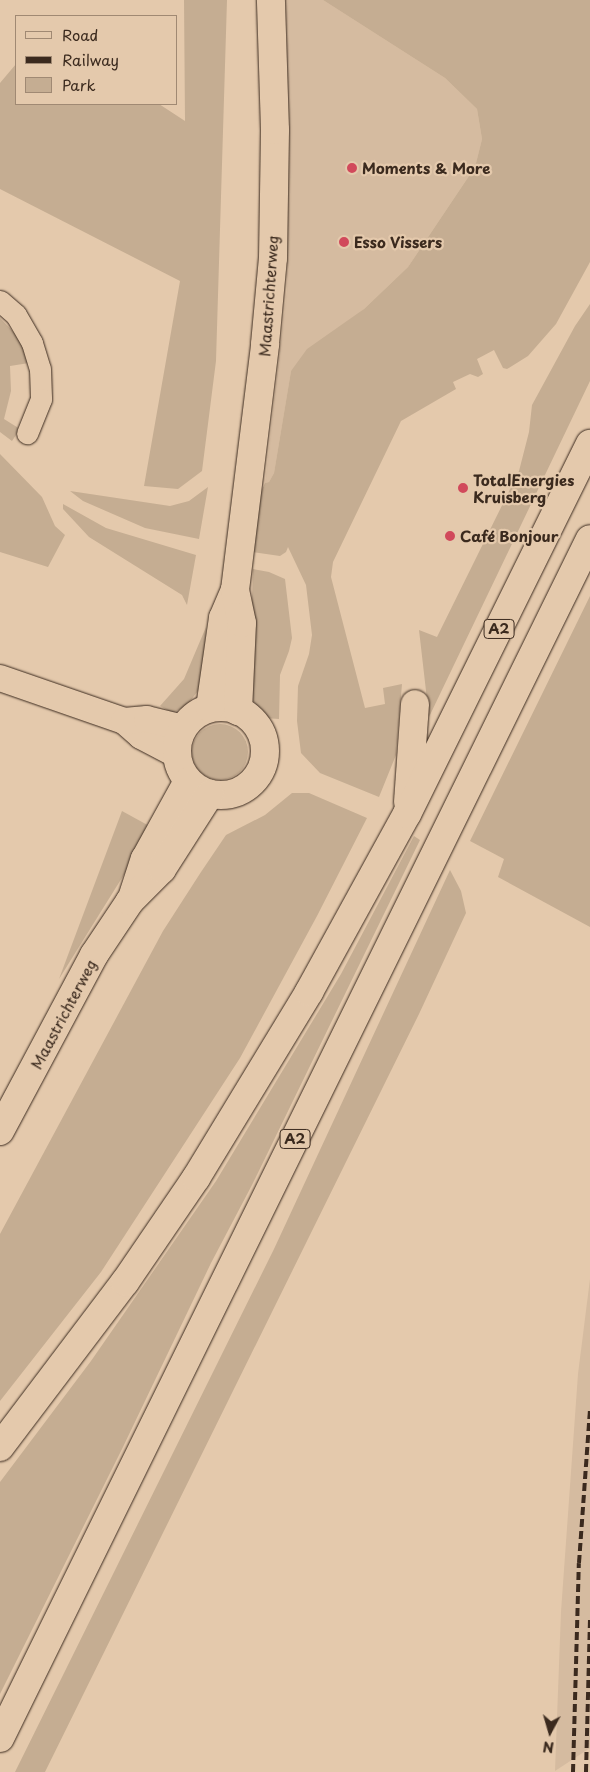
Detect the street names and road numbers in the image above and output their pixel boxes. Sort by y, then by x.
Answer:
street label: Maastrichterweg [255,235,281,357]
road number: A2 [483,618,515,640]
street label: Maastrichterweg [27,956,99,1072]
road number: A2 [279,1128,311,1150]

